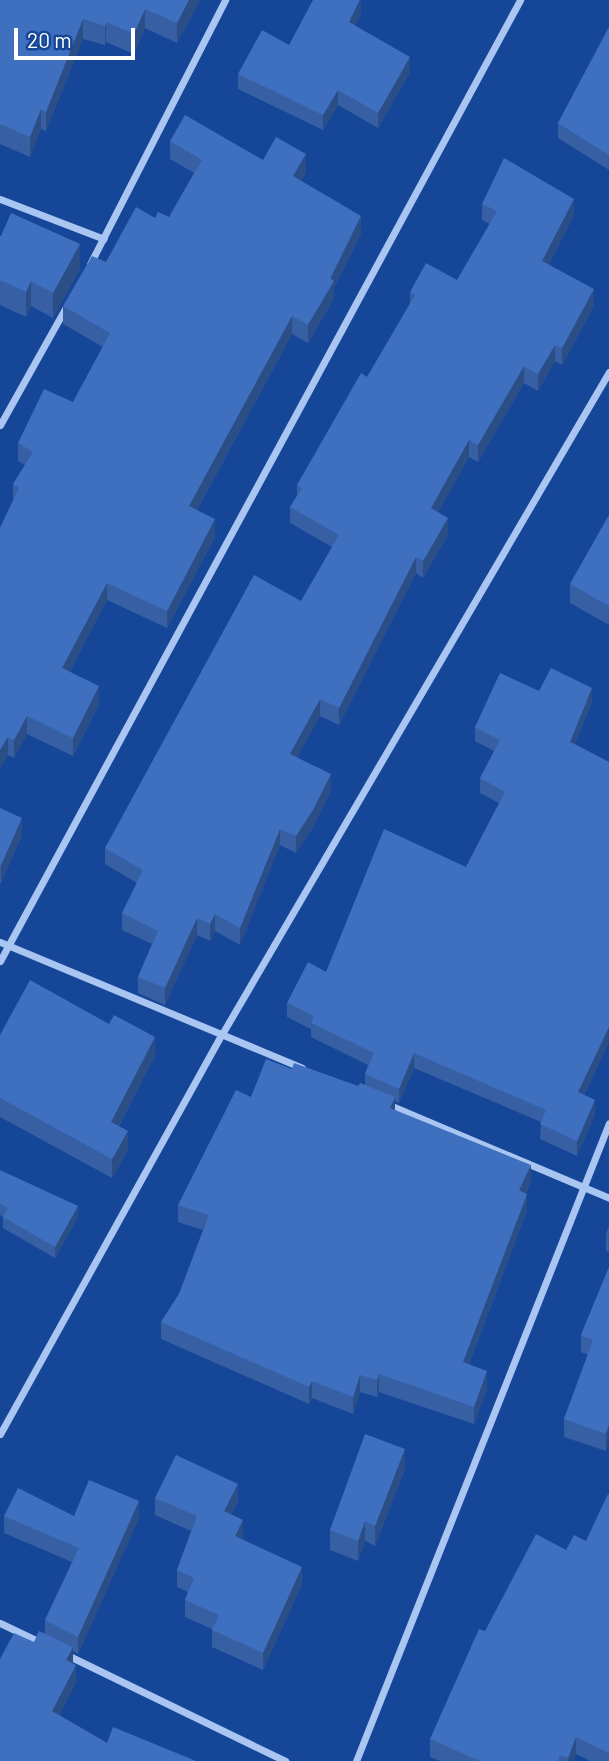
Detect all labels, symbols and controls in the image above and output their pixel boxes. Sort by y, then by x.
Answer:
scale bar [18,14,138,58]
text: 20 m [27,27,72,52]

